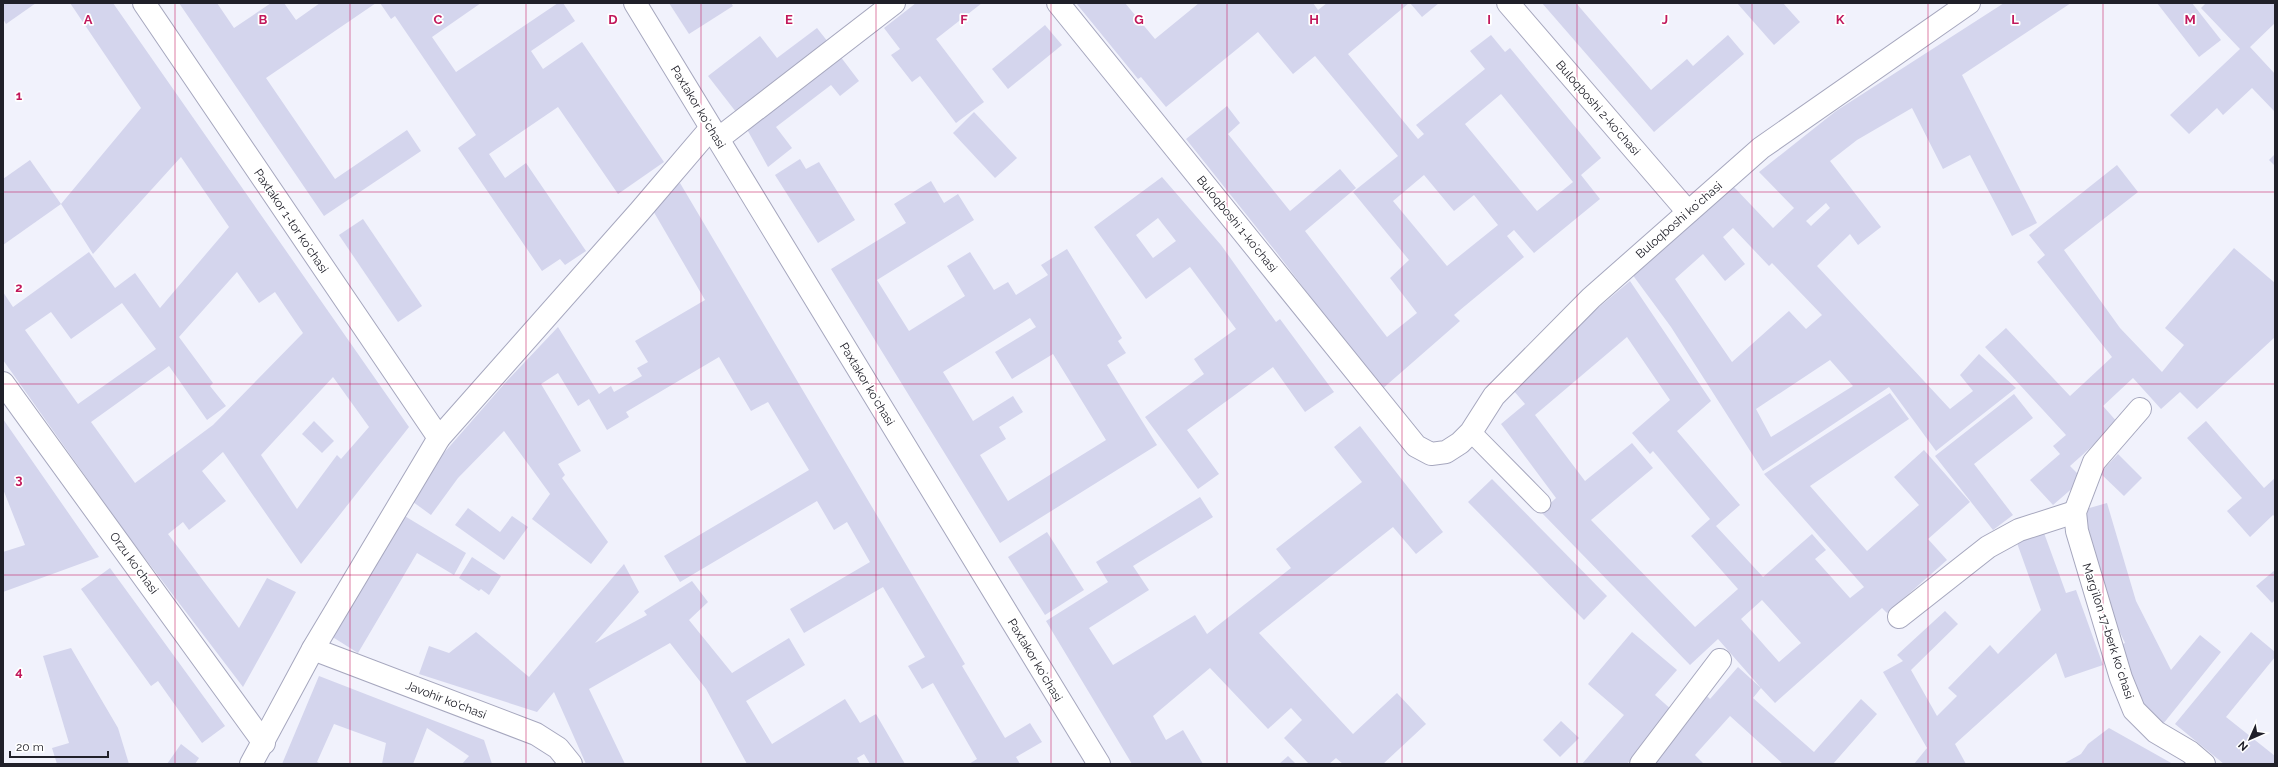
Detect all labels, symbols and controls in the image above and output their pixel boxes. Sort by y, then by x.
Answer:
text: A [84,12,93,27]
text: B [259,12,268,27]
text: C [434,12,443,27]
text: D [608,12,618,27]
text: E [785,12,793,27]
text: F [960,12,968,27]
text: G [1134,12,1144,27]
text: H [1309,12,1319,27]
text: I [1487,12,1491,27]
text: J [1662,12,1668,27]
text: K [1836,12,1845,27]
text: L [2011,12,2019,27]
text: M [2184,12,2196,27]
street label: Buloqboshi 2-koʻchasi [1553,58,1643,158]
street label: Paxtakor koʻchasi [668,63,728,151]
text: 1 [16,88,23,103]
street label: Paxtakor 1-tor koʻchasi [251,166,331,276]
street label: Buloqboshi 1-koʻchasi [1194,173,1280,275]
street label: Buloqboshi koʻchasi [1633,179,1725,261]
text: 2 [15,280,23,295]
street label: Paxtakor koʻchasi [837,340,897,428]
text: 3 [15,472,23,487]
street label: Orzu koʻchasi [107,529,161,597]
street label: Margʻilon 17-berk koʼchasi [2079,561,2137,701]
street label: Paxtakor koʻchasi [1005,616,1065,704]
text: 4 [15,664,23,679]
street label: Javohir ko'chasi [404,678,488,722]
north arrow [2230,719,2270,759]
scale bar [10,733,108,759]
text: N [2236,738,2251,753]
text: 20 m [16,740,44,754]

